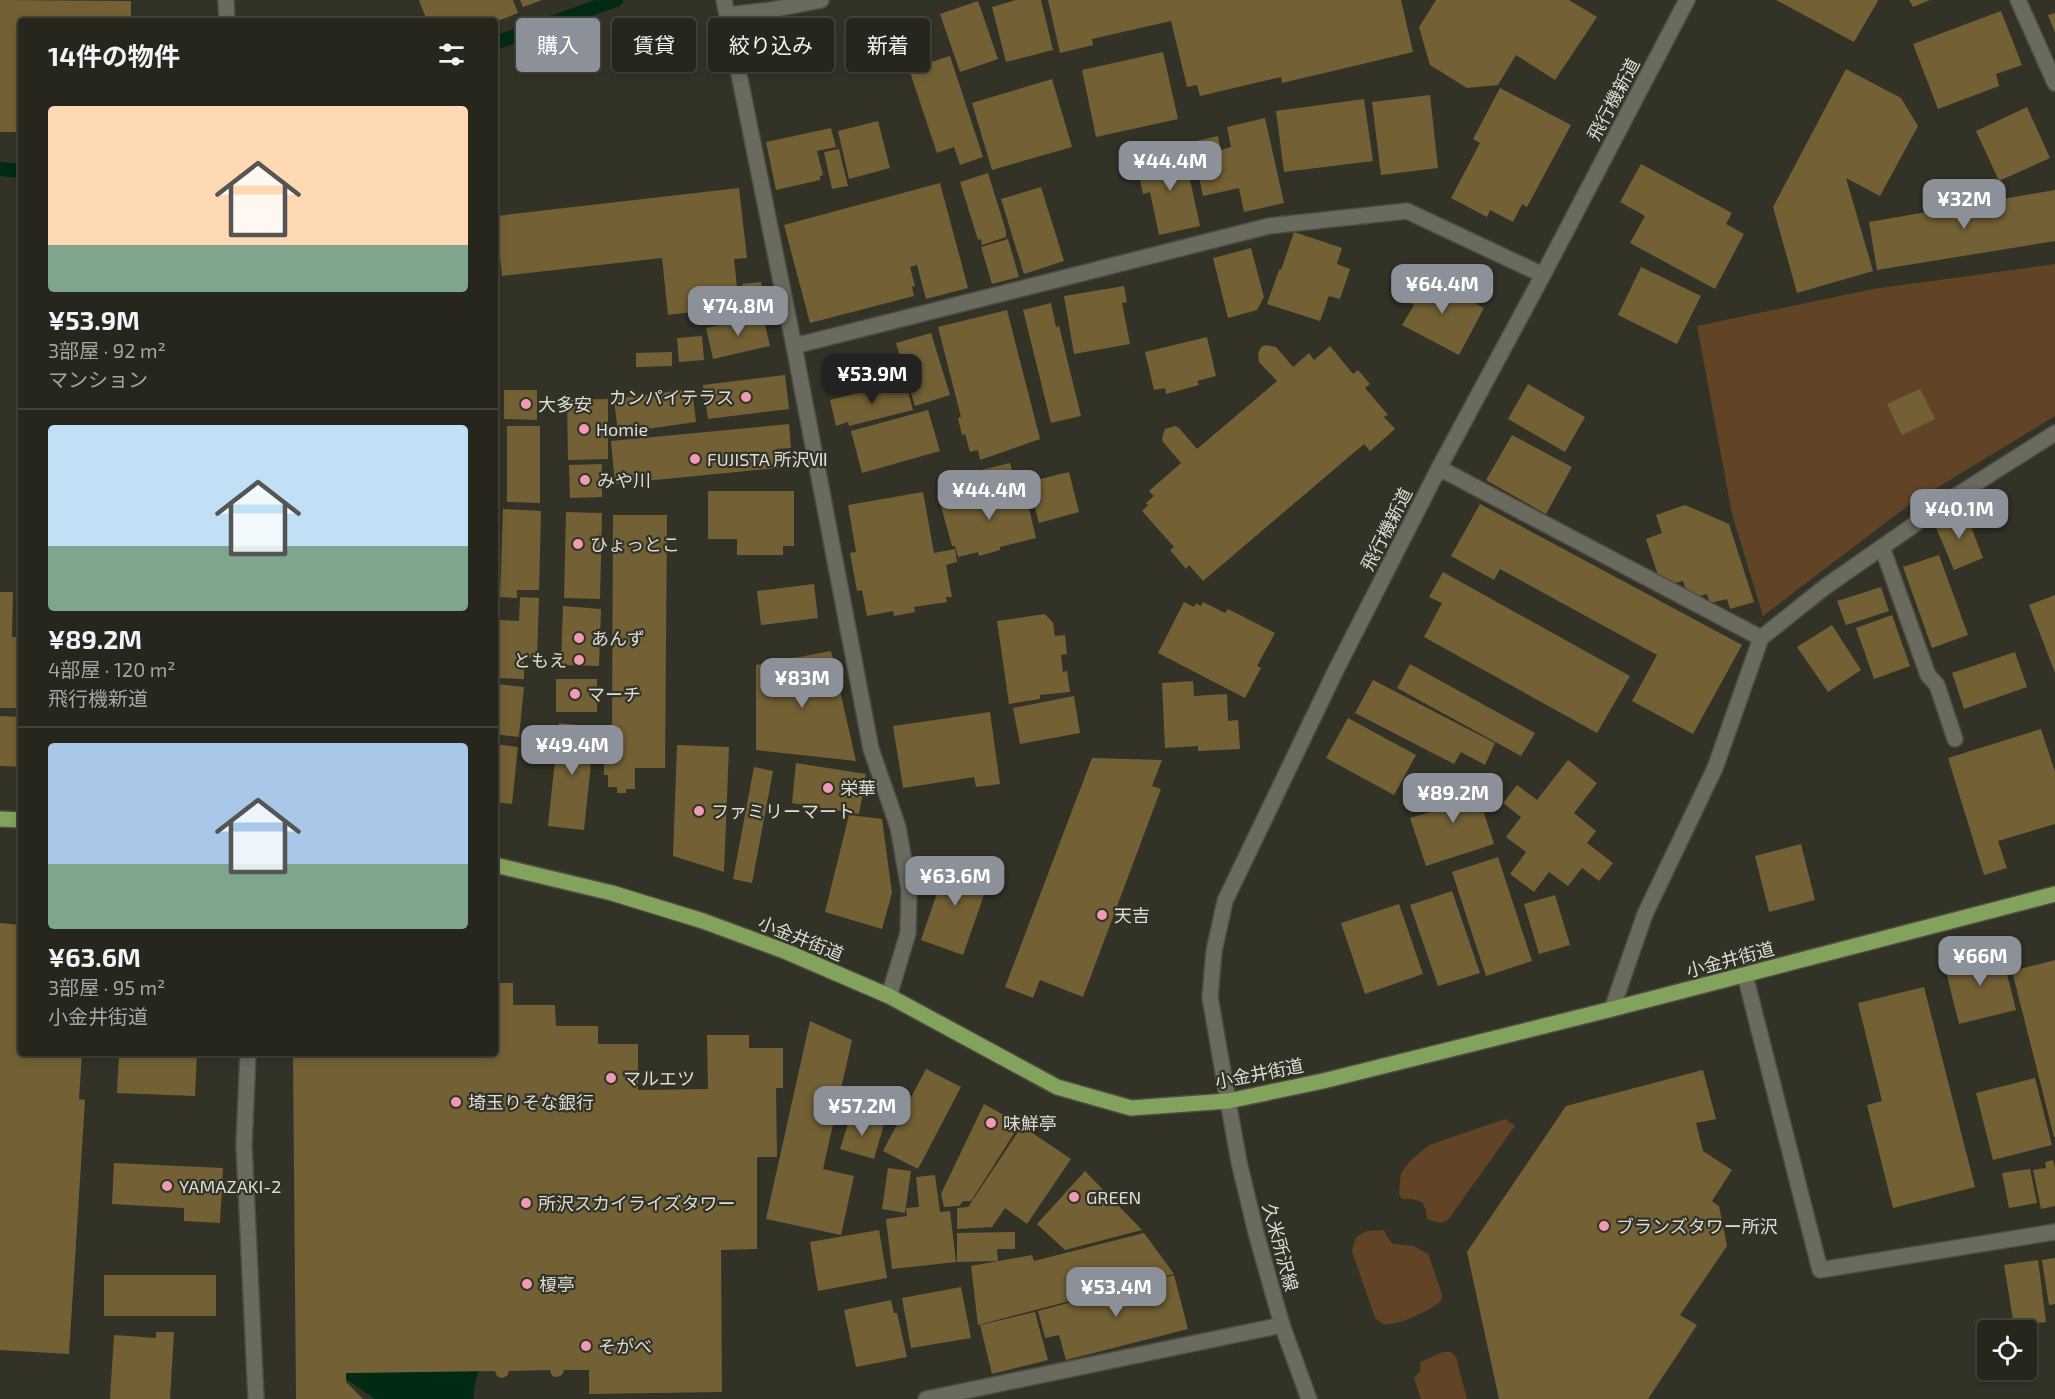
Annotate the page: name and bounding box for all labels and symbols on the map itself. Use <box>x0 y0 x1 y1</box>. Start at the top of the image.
street label: 飛行機新道 <box>1582 54 1644 144</box>
pin: ¥44.4M <box>1121 141 1219 192</box>
pin: ¥32M <box>1928 179 2000 230</box>
pin: ¥64.4M <box>1393 264 1491 315</box>
pin: ¥74.8M <box>689 286 787 337</box>
pin: ¥53.9M <box>823 354 921 405</box>
place label: カンパイテラス <box>609 386 734 408</box>
marker: カンパイテラス <box>739 390 753 404</box>
place label: 大多安 <box>538 393 592 415</box>
marker: 大多安 <box>519 397 533 411</box>
place label: Homie <box>596 418 648 440</box>
marker: Homie <box>577 422 591 436</box>
place label: FUJISTA 所沢Ⅶ <box>707 448 827 470</box>
marker: FUJISTA 所沢Ⅶ <box>688 452 702 466</box>
place label: みや川 <box>597 469 651 491</box>
pin: ¥44.4M <box>940 470 1038 521</box>
marker: みや川 <box>578 473 592 487</box>
street label: 飛行機新道 <box>1356 484 1416 574</box>
pin: ¥40.1M <box>1910 489 2008 540</box>
place label: ひょっとこ <box>590 533 680 555</box>
marker: ひょっとこ <box>571 537 585 551</box>
place label: あんず <box>591 627 645 649</box>
marker: あんず <box>572 631 586 645</box>
place label: ともえ <box>513 649 567 671</box>
marker: ともえ <box>572 653 586 667</box>
pin: ¥83M <box>766 658 838 709</box>
place label: マーチ <box>587 683 641 705</box>
marker: マーチ <box>568 687 582 701</box>
pin: ¥49.4M <box>523 725 621 776</box>
pin: ¥89.2M <box>1404 773 1502 824</box>
place label: 栄華 <box>840 777 876 799</box>
marker: 栄華 <box>821 781 835 795</box>
place label: ファミリーマート <box>711 800 855 822</box>
marker: ファミリーマート <box>692 804 706 818</box>
pin: ¥63.6M <box>906 856 1004 907</box>
place label: 天吉 <box>1114 904 1150 926</box>
marker: 天吉 <box>1095 908 1109 922</box>
street label: 小金井街道 <box>755 911 847 965</box>
pin: ¥66M <box>1944 936 2016 987</box>
street label: 小金井街道 <box>1684 937 1776 981</box>
street label: 小金井街道 <box>1213 1054 1305 1092</box>
place label: マルエツ <box>623 1067 695 1089</box>
marker: マルエツ <box>604 1071 618 1085</box>
pin: ¥57.2M <box>813 1086 911 1137</box>
place label: 埼玉りそな銀行 <box>468 1091 594 1113</box>
marker: 埼玉りそな銀行 <box>449 1095 463 1109</box>
place label: 味鮮亭 <box>1003 1112 1057 1134</box>
marker: 味鮮亭 <box>984 1116 998 1130</box>
place label: YAMAZAKI-2 <box>179 1175 281 1197</box>
marker: YAMAZAKI-2 <box>160 1179 174 1193</box>
place label: GREEN <box>1086 1186 1141 1208</box>
marker: GREEN <box>1067 1190 1081 1204</box>
place label: 所沢スカイライズタワー <box>538 1192 735 1214</box>
marker: 所沢スカイライズタワー <box>519 1196 533 1210</box>
street label: 久米所沢線 <box>1259 1201 1303 1293</box>
place label: ブランズタワー所沢 <box>1616 1215 1778 1237</box>
marker: ブランズタワー所沢 <box>1597 1219 1611 1233</box>
pin: ¥53.4M <box>1067 1267 1165 1318</box>
place label: 榎亭 <box>539 1273 575 1295</box>
marker: 榎亭 <box>520 1277 534 1291</box>
place label: そがべ <box>598 1335 652 1357</box>
marker: そがべ <box>579 1339 593 1353</box>

